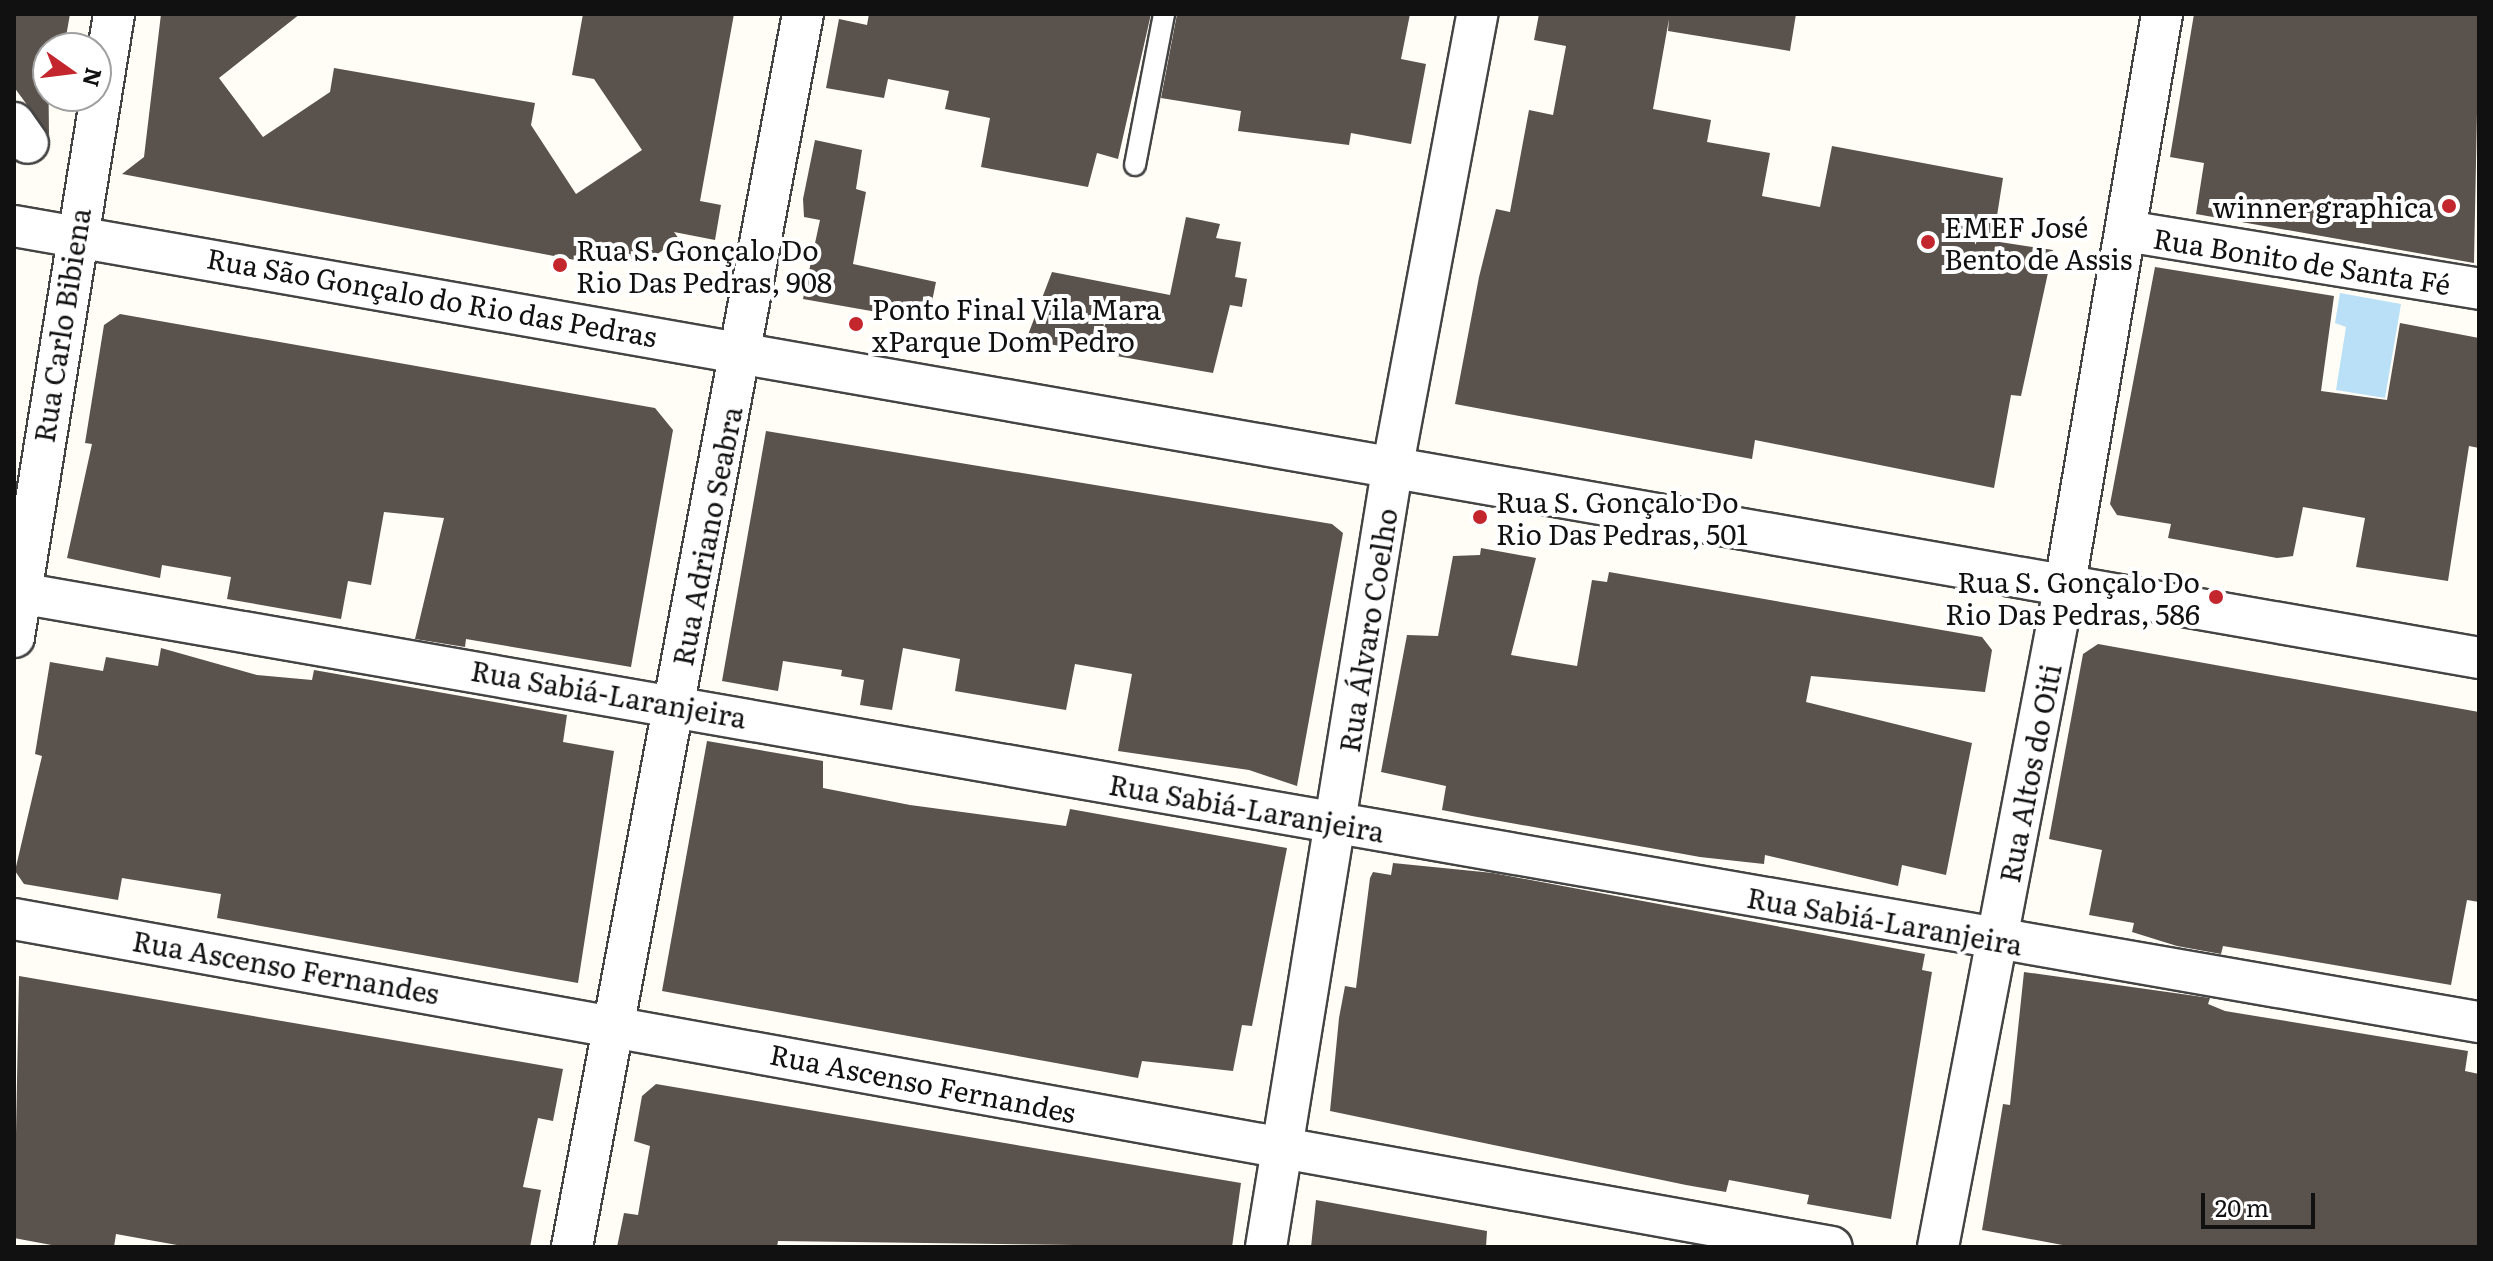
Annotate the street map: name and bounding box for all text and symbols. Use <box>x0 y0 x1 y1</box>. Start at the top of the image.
north arrow <box>32 32 112 112</box>
text: N <box>76 64 112 90</box>
place label: winner graphica <box>2212 189 2433 223</box>
marker: winner graphica <box>2440 197 2458 215</box>
street label: Rua Carlo Bibiena <box>26 205 96 445</box>
place label: EMEF José Bento de Assis <box>1944 209 2132 275</box>
street label: Rua Bonito de Santa Fé <box>2151 220 2453 300</box>
place label: Rua S. Gonçalo Do Rio Das Pedras, 908 <box>576 232 832 298</box>
marker: EMEF José Bento de Assis <box>1919 233 1937 251</box>
street label: Rua São Gonçalo do Rio das Pedras <box>204 240 660 352</box>
marker: Rua S. Gonçalo Do Rio Das Pedras, 908 <box>551 256 569 274</box>
place label: Ponto Final Vila Mara xParque Dom Pedro <box>872 291 1161 357</box>
marker: Ponto Final Vila Mara xParque Dom Pedro <box>847 315 865 333</box>
street label: Rua Adriano Seabra <box>664 404 748 668</box>
place label: Rua S. Gonçalo Do Rio Das Pedras, 501 <box>1496 484 1748 550</box>
street label: Rua Álvaro Coelho <box>1331 506 1403 754</box>
marker: Rua S. Gonçalo Do Rio Das Pedras, 501 <box>1471 508 1489 526</box>
place label: Rua S. Gonçalo Do Rio Das Pedras, 586 <box>1945 564 2200 630</box>
marker: Rua S. Gonçalo Do Rio Das Pedras, 586 <box>2207 588 2225 606</box>
street label: Rua Sabiá-Laranjeira <box>469 652 749 734</box>
street label: Rua Altos do Oiti <box>1991 661 2067 885</box>
street label: Rua Sabiá-Laranjeira <box>1107 766 1387 848</box>
street label: Rua Sabiá-Laranjeira <box>1745 879 2025 961</box>
street label: Rua Ascenso Fernandes <box>130 922 442 1010</box>
street label: Rua Ascenso Fernandes <box>767 1036 1079 1128</box>
scale bar <box>2205 1177 2319 1227</box>
text: 20 m <box>2215 1189 2269 1224</box>

